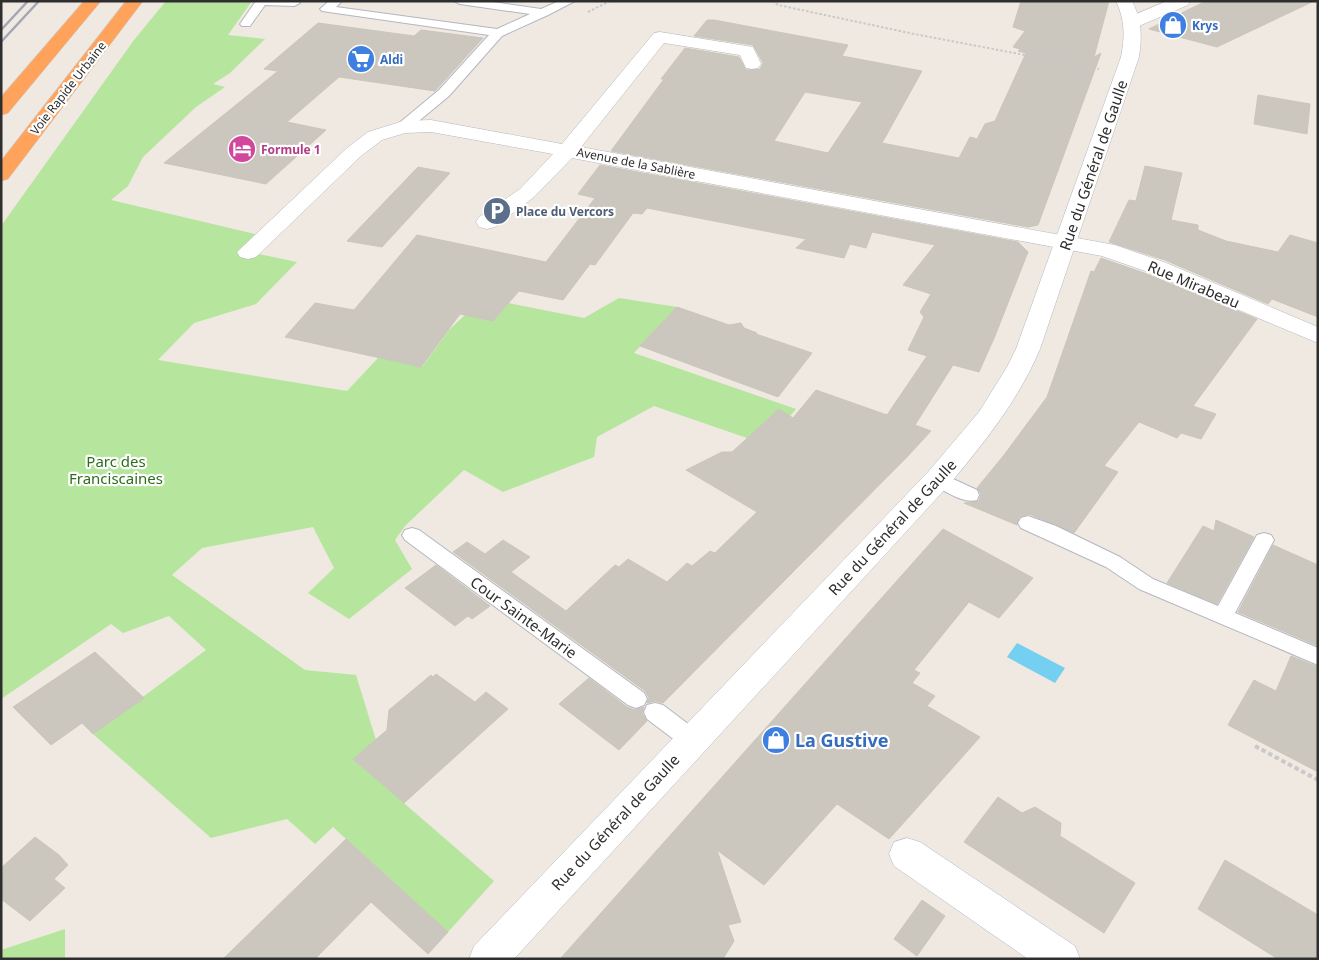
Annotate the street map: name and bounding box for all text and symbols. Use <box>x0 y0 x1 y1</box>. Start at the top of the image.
shop icon: Krys <box>1158 10 1188 40</box>
place label: Krys <box>1192 17 1218 34</box>
street label: Voie Rapide Urbaine <box>26 38 110 138</box>
supermarket icon: Aldi <box>346 44 376 74</box>
place label: Aldi <box>380 51 403 68</box>
street label: Rue du Général de Gaulle <box>1054 77 1132 253</box>
hotel icon: Formule 1 <box>227 134 257 164</box>
place label: Formule 1 <box>261 141 321 158</box>
street label: Avenue de la Sablière <box>575 143 697 183</box>
parking icon: Place du Vercors <box>482 196 512 226</box>
place label: Place du Vercors <box>516 203 614 220</box>
street label: Rue Mirabeau <box>1145 256 1243 312</box>
park label: Parc des Franciscaines <box>69 451 163 488</box>
street label: Rue du Général de Gaulle <box>824 455 960 599</box>
street label: Cour Sainte-Marie <box>467 572 581 662</box>
shop icon: La Gustive <box>761 725 791 755</box>
place label: La Gustive <box>795 728 889 752</box>
street label: Rue du Général de Gaulle <box>547 750 683 894</box>

